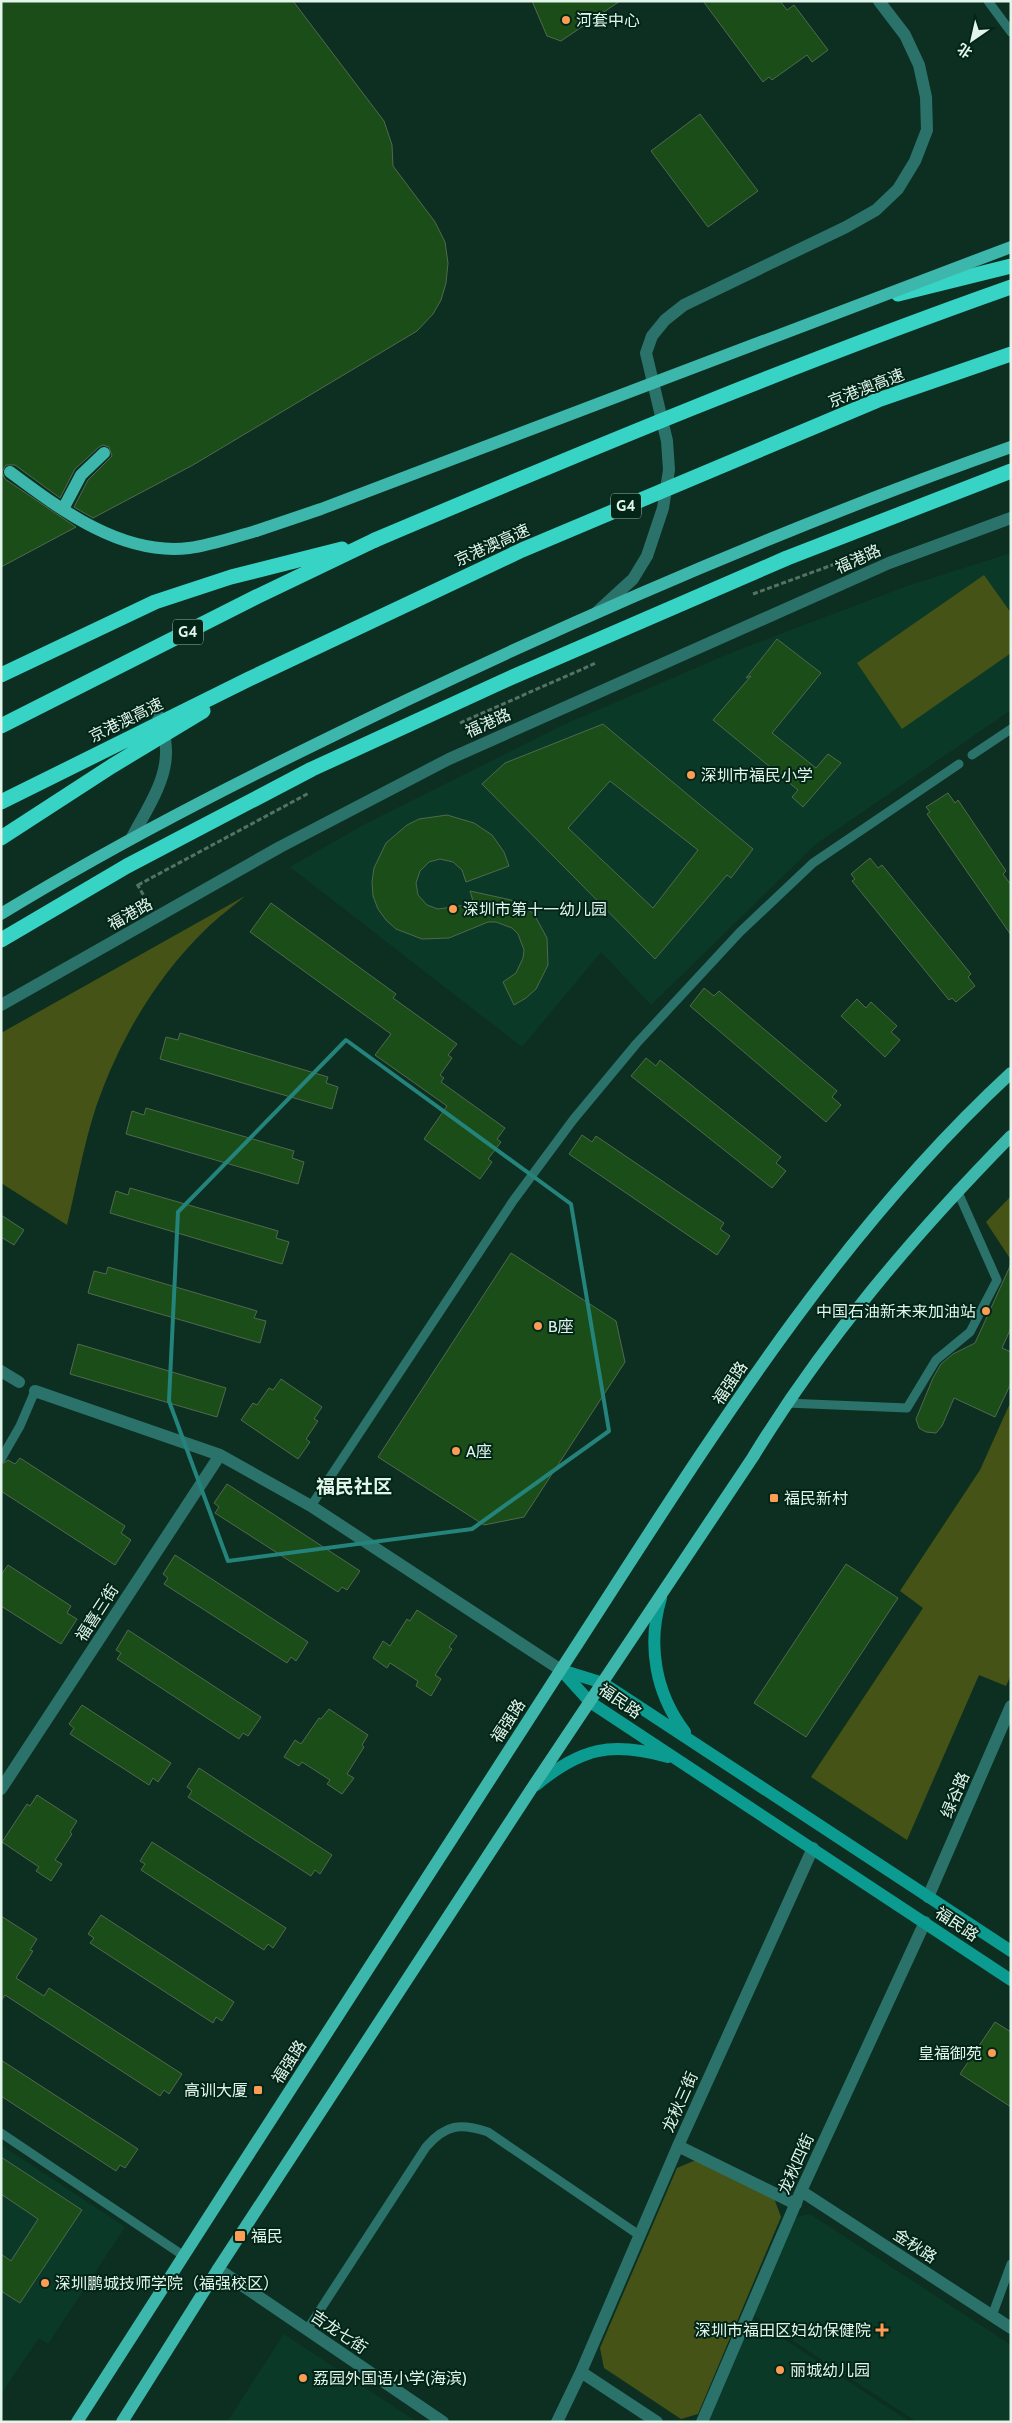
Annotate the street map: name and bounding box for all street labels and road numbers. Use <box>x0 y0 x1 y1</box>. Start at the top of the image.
street label: 京港澳高速 <box>825 365 907 411</box>
road number: G4 <box>611 494 641 518</box>
street label: 京港澳高速 <box>452 520 532 570</box>
street label: 福港路 <box>832 541 884 577</box>
road number: G4 <box>173 620 203 644</box>
street label: 京港澳高速 <box>86 694 166 746</box>
street label: 福港路 <box>462 705 514 741</box>
street label: 福港路 <box>104 894 156 934</box>
street label: 福强路 <box>709 1358 751 1408</box>
street label: 福喜三街 <box>72 1581 122 1645</box>
street label: 福民路 <box>595 1679 645 1723</box>
street label: 福强路 <box>487 1696 529 1746</box>
street label: 绿谷路 <box>937 1769 973 1821</box>
street label: 福民路 <box>932 1903 982 1945</box>
street label: 福强路 <box>268 2037 310 2087</box>
street label: 龙秋三街 <box>658 2069 702 2135</box>
street label: 龙秋四街 <box>774 2131 818 2197</box>
street label: 金秋路 <box>890 2225 940 2267</box>
street label: 吉龙七街 <box>307 2306 371 2358</box>

